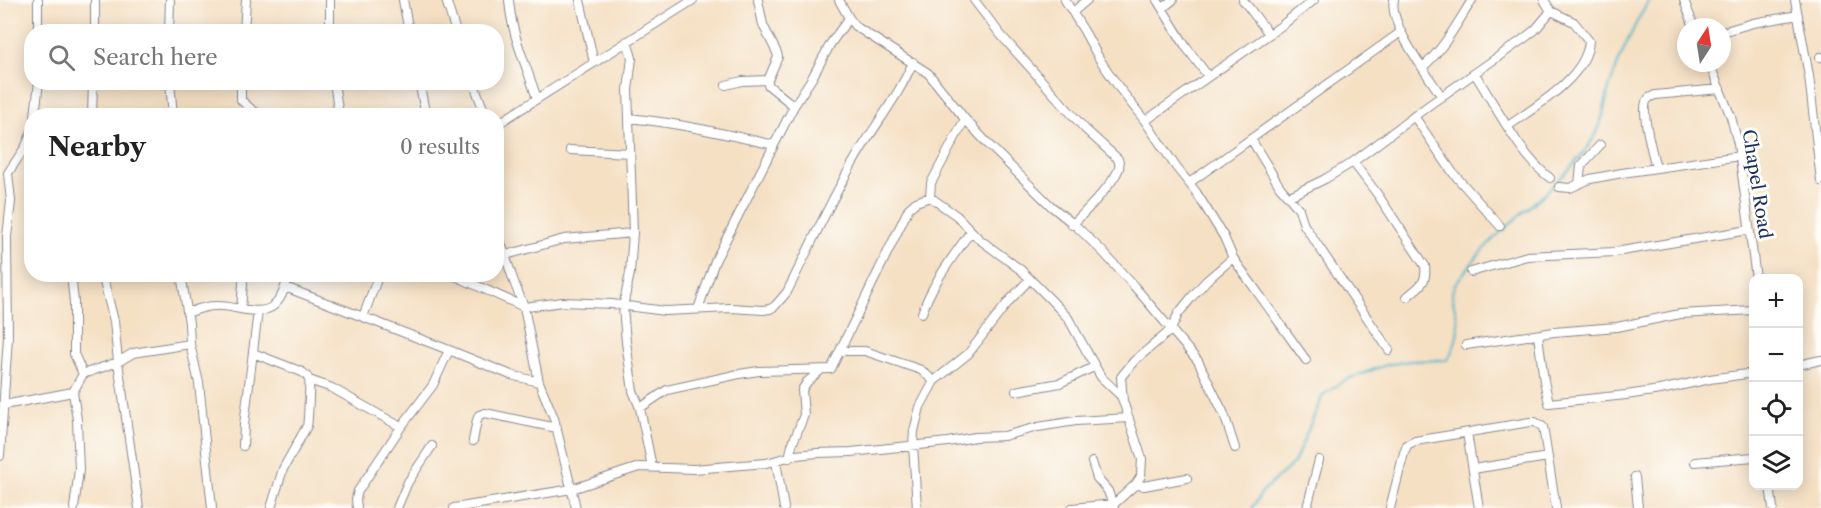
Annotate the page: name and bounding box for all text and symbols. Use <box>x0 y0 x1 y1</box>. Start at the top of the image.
north arrow <box>1677 18 1731 72</box>
search box <box>24 24 504 90</box>
icon: search <box>45 41 78 74</box>
text: Search here <box>93 44 218 71</box>
street label: Chapel Road <box>1737 128 1777 240</box>
text: Nearby <box>48 131 146 163</box>
text: 0 results <box>400 135 480 159</box>
map controls <box>1749 274 1803 490</box>
button: + <box>1749 274 1803 328</box>
button: − <box>1749 328 1803 382</box>
button: locate <box>1749 382 1803 436</box>
button: layers <box>1749 436 1803 490</box>

